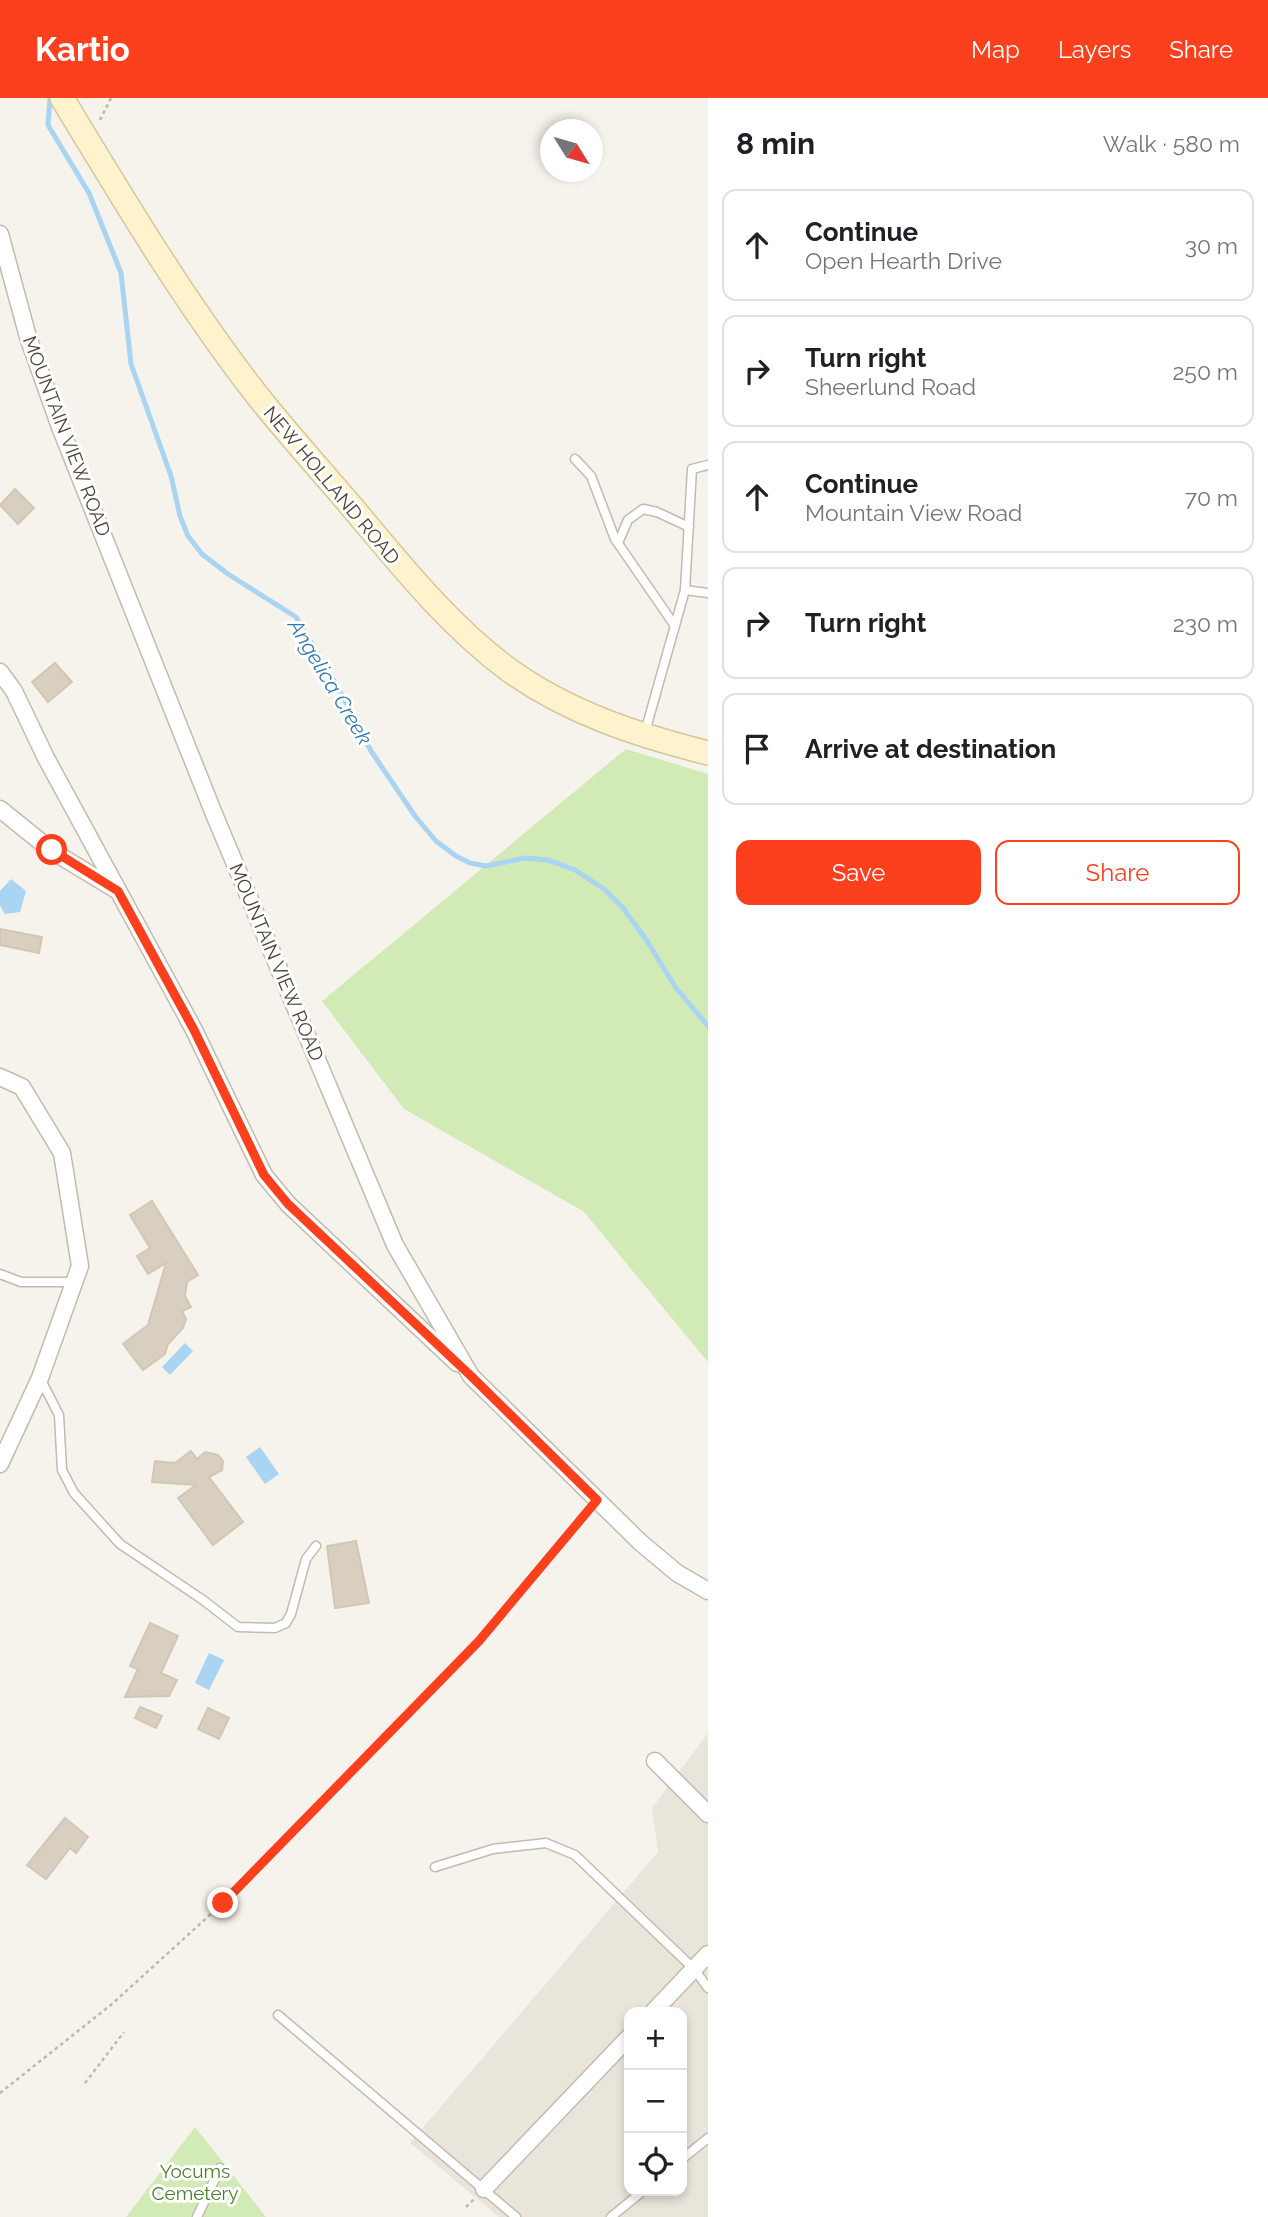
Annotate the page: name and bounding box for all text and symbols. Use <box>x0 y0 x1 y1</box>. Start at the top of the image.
text: Kartio <box>35 30 130 69</box>
text: Map <box>971 35 1020 64</box>
text: Layers <box>1058 35 1131 64</box>
text: Share <box>1169 35 1233 64</box>
north arrow <box>540 119 603 182</box>
text: 8 min <box>736 126 815 161</box>
text: Walk · 580 m <box>1103 130 1240 157</box>
text: Continue <box>805 217 918 247</box>
icon: ahead <box>738 226 776 264</box>
text: 30 m <box>1185 232 1238 259</box>
text: Open Hearth Drive <box>805 247 1002 274</box>
street label: MOUNTAIN VIEW ROAD <box>19 333 115 539</box>
text: Turn right <box>805 343 926 373</box>
icon: right <box>738 352 776 390</box>
text: 250 m <box>1172 358 1238 385</box>
text: Sheerlund Road <box>805 373 976 400</box>
street label: NEW HOLLAND ROAD <box>260 402 404 568</box>
text: Continue <box>805 469 918 499</box>
icon: ahead <box>738 478 776 516</box>
text: 70 m <box>1185 484 1238 511</box>
text: Mountain View Road <box>805 499 1022 526</box>
icon: right <box>738 604 776 642</box>
text: Turn right <box>805 608 926 638</box>
text: 230 m <box>1173 610 1238 637</box>
water label: Angelica Creek <box>283 613 378 749</box>
icon: arrive <box>738 730 776 768</box>
text: Arrive at destination <box>805 734 1056 764</box>
route start <box>36 834 67 865</box>
button: Save <box>736 840 981 905</box>
button: Share <box>995 840 1240 905</box>
street label: MOUNTAIN VIEW ROAD <box>225 860 329 1064</box>
route end <box>207 1887 238 1918</box>
map controls <box>624 2007 687 2196</box>
button: + <box>624 2007 687 2070</box>
button: − <box>624 2070 687 2133</box>
button: locate <box>624 2133 687 2196</box>
park label: Yocums Cemetery <box>151 2160 239 2204</box>

